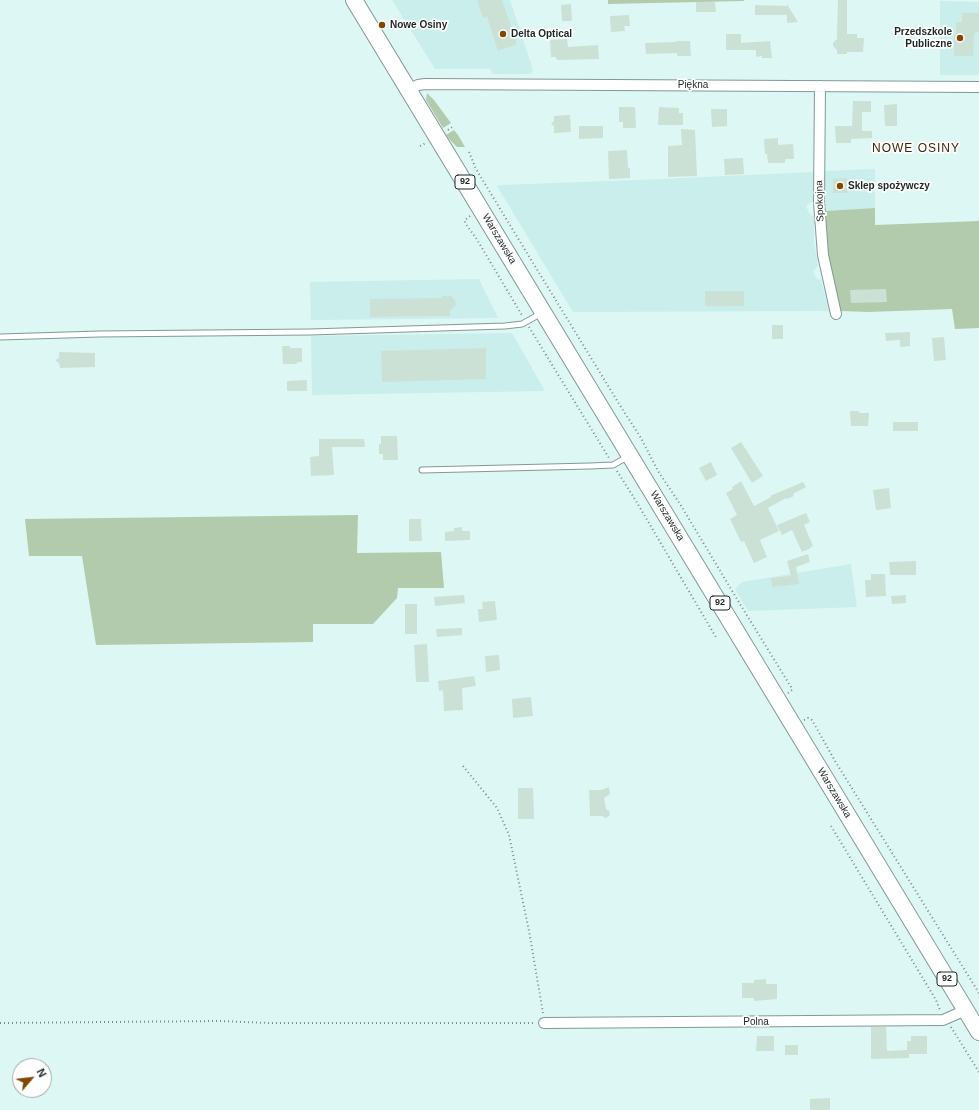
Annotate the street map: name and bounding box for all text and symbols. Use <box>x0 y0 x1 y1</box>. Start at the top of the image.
place label: Nowe Osiny <box>390 19 447 31</box>
marker: Nowe Osiny <box>377 20 387 30</box>
place label: Przedszkole Publiczne <box>894 26 952 50</box>
place label: Delta Optical <box>511 28 572 40</box>
marker: Delta Optical <box>498 29 508 39</box>
marker: Przedszkole Publiczne <box>955 33 965 43</box>
street label: Piękna <box>678 79 708 91</box>
district label: NOWE OSINY <box>872 142 960 156</box>
road number: 92 <box>455 175 475 189</box>
street label: Spokojna <box>813 180 827 222</box>
place label: Sklep spożywczy <box>848 180 930 192</box>
marker: Sklep spożywczy <box>835 181 845 191</box>
street label: Warszawska <box>479 212 519 266</box>
street label: Warszawska <box>647 489 687 543</box>
road number: 92 <box>710 596 730 610</box>
street label: Warszawska <box>814 766 854 820</box>
road number: 92 <box>937 972 957 986</box>
street label: Polna <box>743 1016 769 1028</box>
north arrow <box>12 1058 52 1098</box>
text: N <box>35 1067 49 1079</box>

